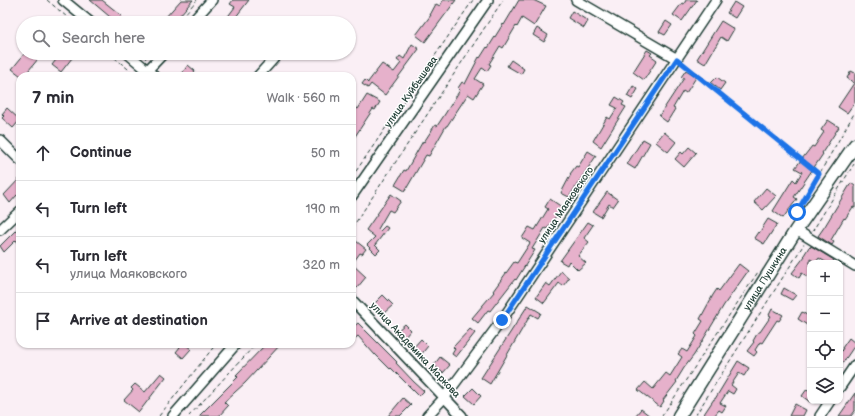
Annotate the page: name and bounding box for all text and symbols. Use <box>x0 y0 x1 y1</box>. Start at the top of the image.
search box <box>16 16 356 60</box>
icon: search <box>30 27 52 49</box>
text: Search here <box>62 29 145 48</box>
street label: улица Куйбышева <box>382 54 440 130</box>
text: 7 min <box>32 88 74 108</box>
text: Walk · 560 m <box>266 90 340 106</box>
icon: ahead <box>32 142 54 164</box>
text: Continue <box>70 143 132 162</box>
text: 50 m <box>311 145 340 161</box>
street label: улица Маяковского <box>536 164 596 246</box>
icon: left <box>32 198 54 220</box>
text: Turn left <box>70 199 127 218</box>
text: 190 m <box>306 201 340 217</box>
route start <box>788 203 806 221</box>
street label: улица Пушкина <box>741 245 790 313</box>
text: Turn left <box>70 247 127 266</box>
icon: left <box>32 254 54 276</box>
text: 320 m <box>302 257 340 273</box>
map controls <box>807 260 843 404</box>
button: + <box>807 260 843 296</box>
text: улица Маяковского <box>70 266 187 282</box>
button: − <box>807 296 843 332</box>
street label: улица Академика Маркова <box>367 300 463 400</box>
icon: arrive <box>32 310 54 332</box>
text: Arrive at destination <box>70 311 208 330</box>
route end <box>493 311 511 329</box>
button: locate <box>807 332 843 368</box>
button: layers <box>807 368 843 404</box>

